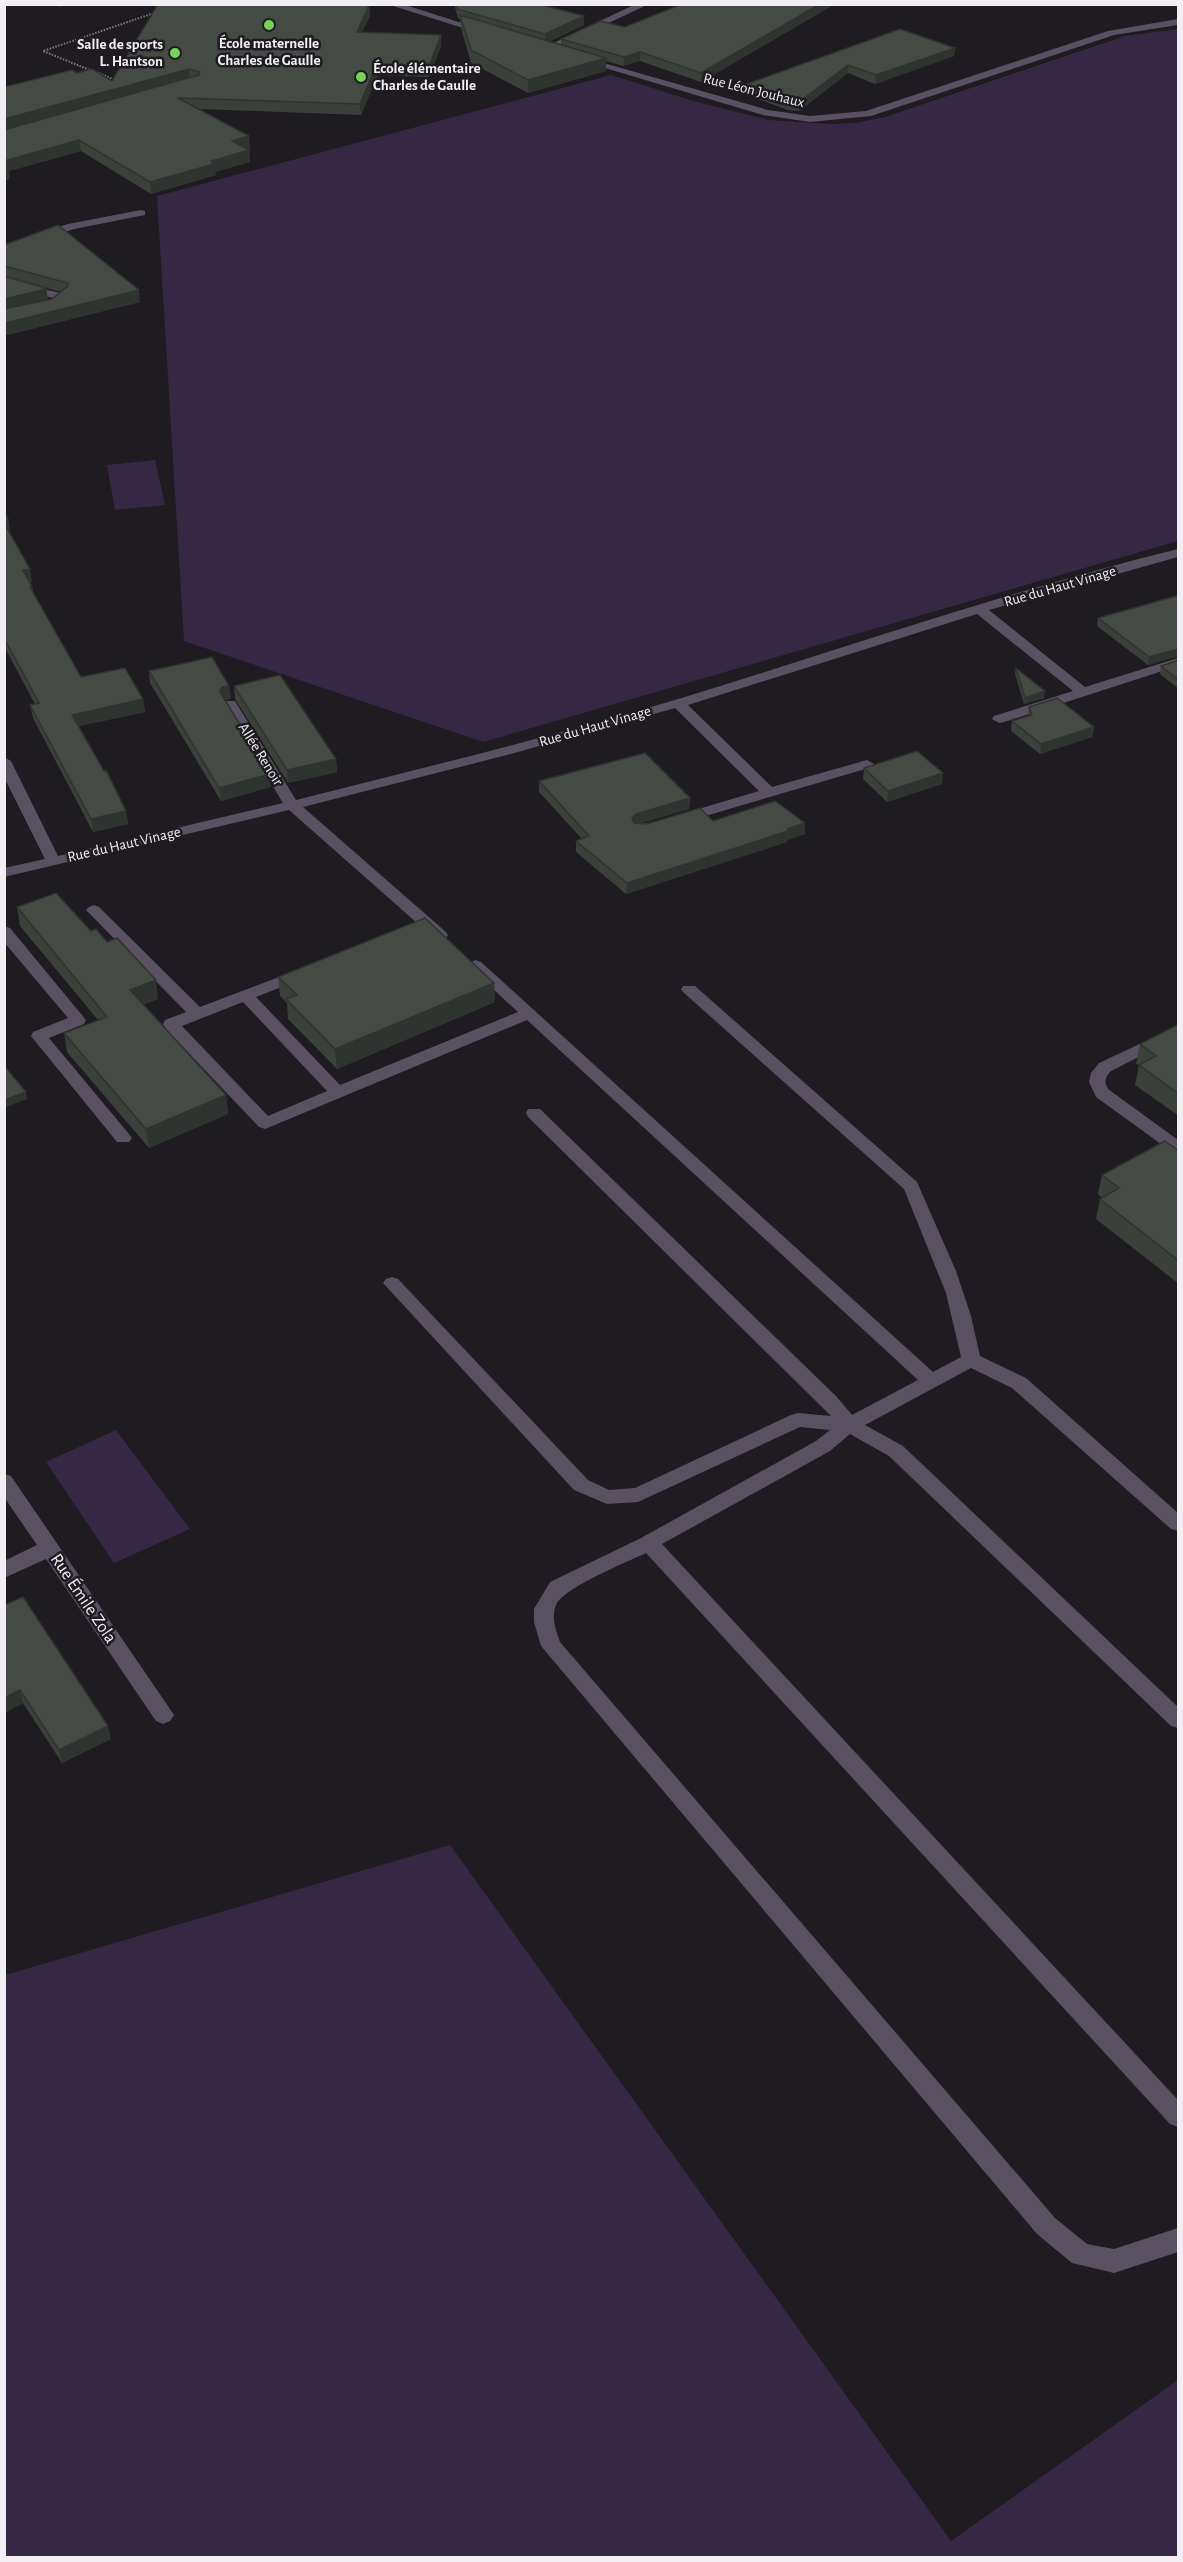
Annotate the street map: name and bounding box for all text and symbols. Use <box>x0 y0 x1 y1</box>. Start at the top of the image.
marker: École maternelle Charles de Gaulle <box>262 18 276 32</box>
place label: École maternelle Charles de Gaulle <box>217 34 321 68</box>
place label: Salle de sports L. Hantson <box>77 37 163 69</box>
marker: Salle de sports L. Hantson <box>168 46 182 60</box>
place label: École élémentaire Charles de Gaulle <box>373 59 481 93</box>
marker: École élémentaire Charles de Gaulle <box>354 70 368 84</box>
street label: Rue Léon Jouhaux <box>702 71 806 110</box>
street label: Rue du Haut Vinage <box>1002 563 1118 610</box>
street label: Rue du Haut Vinage <box>537 703 653 750</box>
street label: Allée Renoir <box>235 720 286 788</box>
street label: Rue du Haut Vinage <box>66 824 182 865</box>
street label: Rue Émile Zola <box>47 1549 122 1647</box>

